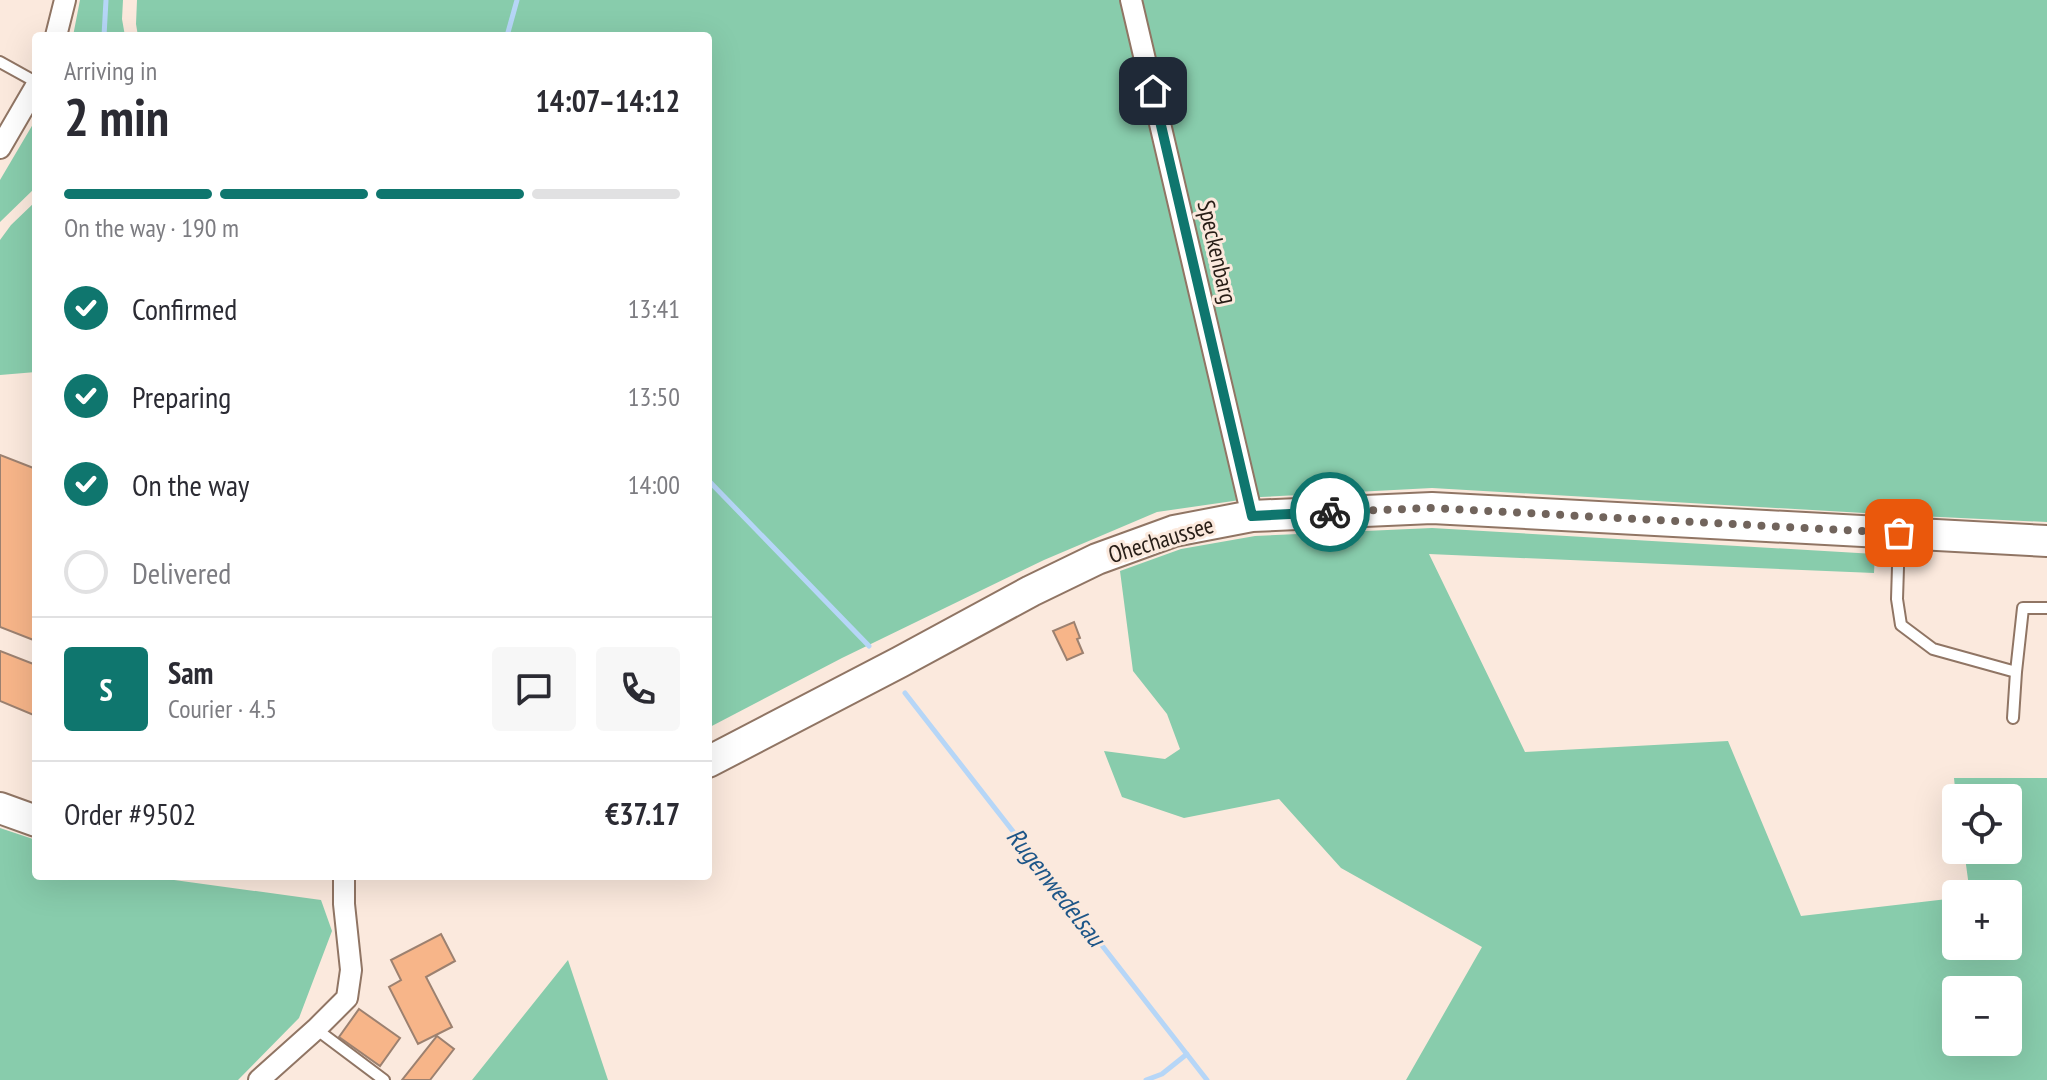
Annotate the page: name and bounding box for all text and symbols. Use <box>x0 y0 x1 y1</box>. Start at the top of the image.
text: Arriving in <box>64 54 157 87</box>
pin <box>1119 57 1187 125</box>
icon: home <box>1131 69 1175 113</box>
text: 14:07–14:12 <box>536 81 680 120</box>
text: 2 min <box>64 83 169 150</box>
street label: Speckenbarg <box>1191 197 1244 307</box>
text: On the way · 190 m <box>64 211 239 244</box>
icon: check <box>64 286 108 330</box>
text: Confirmed <box>132 289 237 328</box>
text: 13:41 <box>628 292 680 325</box>
icon: check <box>64 374 108 418</box>
text: Preparing <box>132 377 231 416</box>
text: 13:50 <box>628 380 680 413</box>
icon: check <box>64 462 108 506</box>
text: On the way <box>132 465 249 504</box>
text: 14:00 <box>628 468 680 501</box>
courier <box>1290 472 1370 552</box>
icon: bike <box>1308 490 1352 534</box>
pin <box>1865 499 1933 567</box>
street label: Ohechaussee <box>1104 509 1217 570</box>
icon: bag <box>1877 511 1921 555</box>
text: Delivered <box>132 553 231 592</box>
button: chat <box>492 647 576 731</box>
button: phone <box>596 647 680 731</box>
text: Sam <box>168 653 213 692</box>
text: S <box>99 670 113 709</box>
text: Courier · 4.5 <box>168 692 277 725</box>
map controls <box>1942 784 2022 1056</box>
button: locate <box>1942 784 2022 864</box>
text: Order #9502 <box>64 794 196 833</box>
text: €37.17 <box>605 794 680 833</box>
water label: Rugenwedelsau <box>1000 821 1114 954</box>
button: + <box>1942 880 2022 960</box>
button: − <box>1942 976 2022 1056</box>

